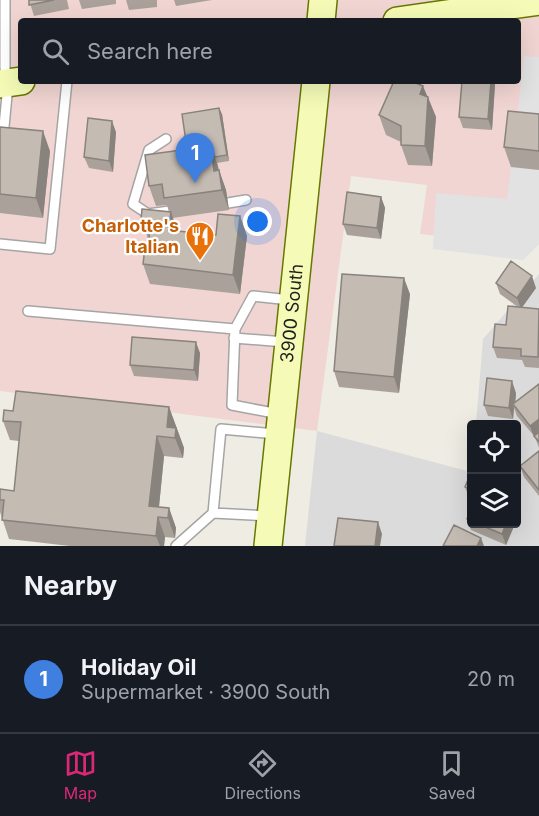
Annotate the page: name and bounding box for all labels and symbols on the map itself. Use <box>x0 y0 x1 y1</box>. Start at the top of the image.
pin: 1 <box>176 134 214 183</box>
your location <box>243 207 272 236</box>
place label: Charlotte's Italian <box>82 215 179 257</box>
restaurant icon: Charlotte's Italian <box>184 220 216 262</box>
street label: 3900 South <box>276 263 307 364</box>

